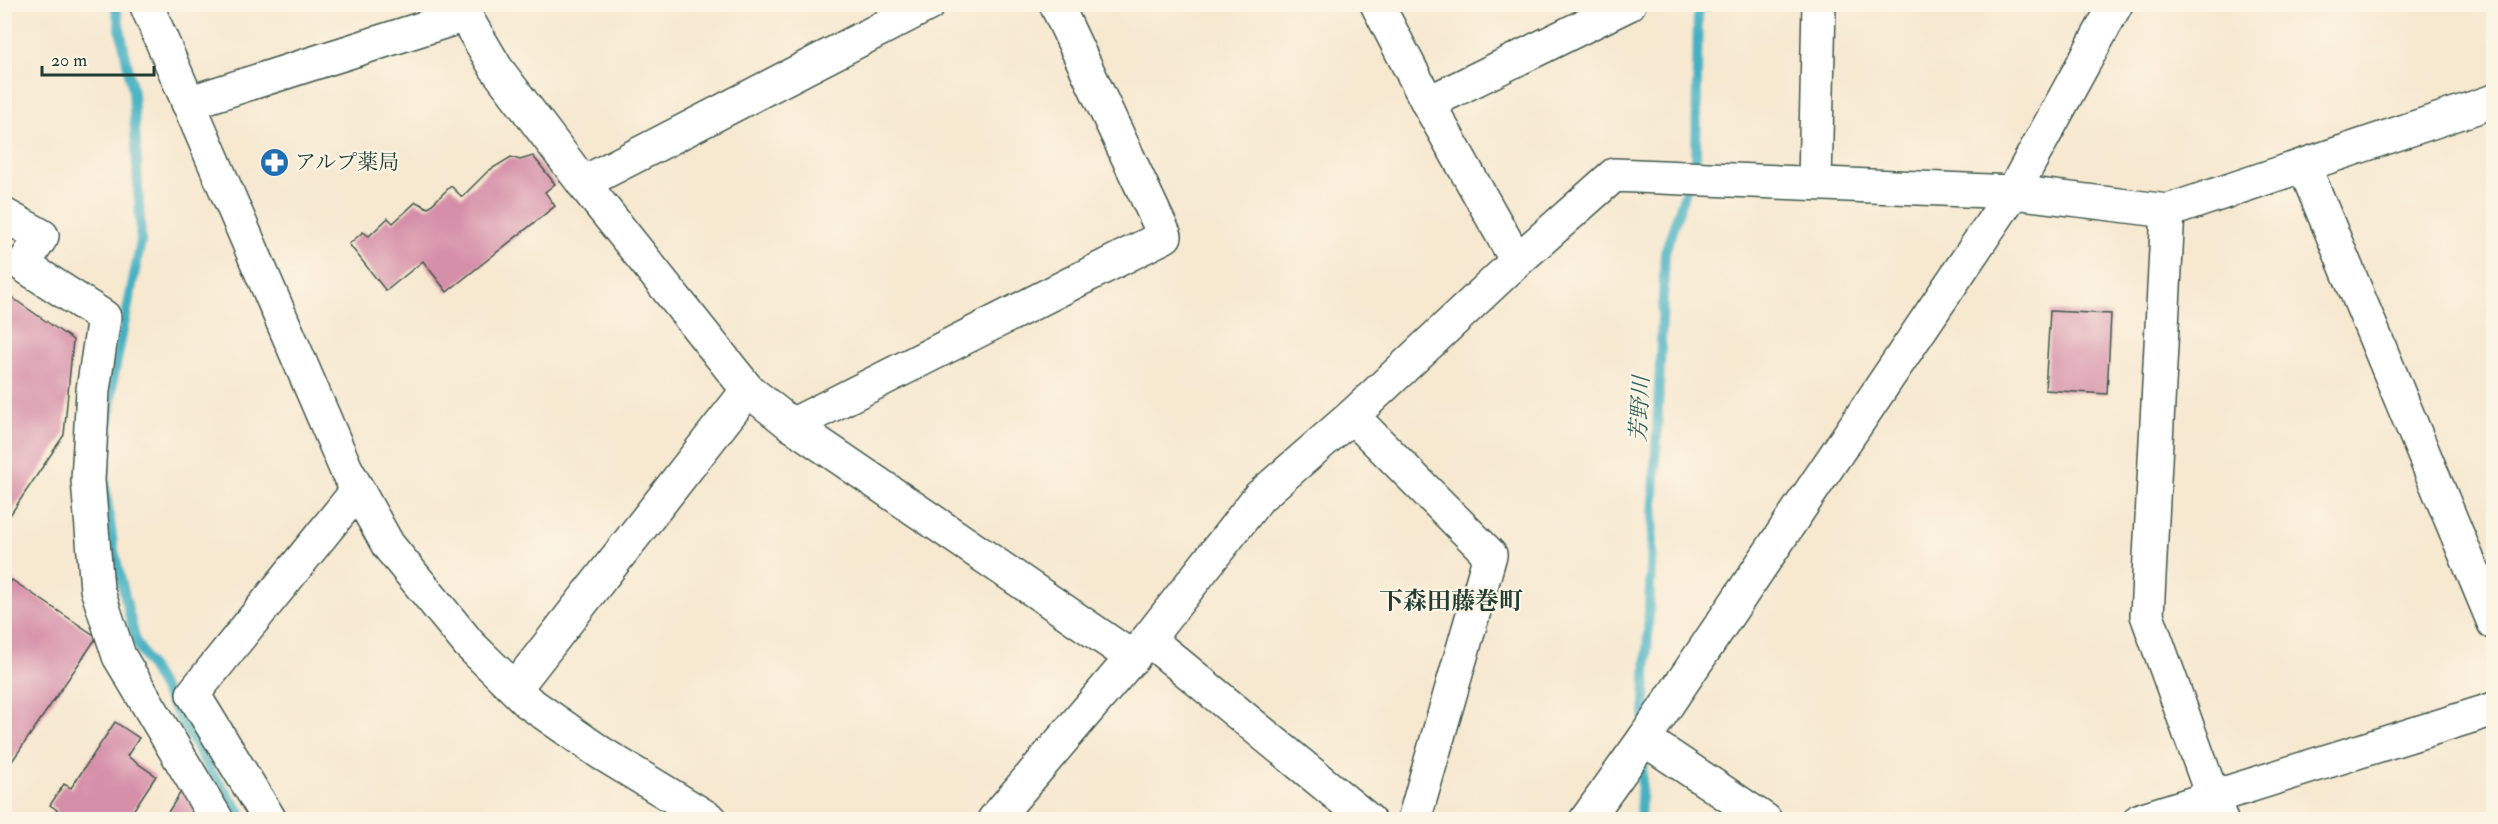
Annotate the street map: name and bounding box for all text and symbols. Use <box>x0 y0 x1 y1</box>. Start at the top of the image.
scale bar <box>42 39 154 77</box>
text: 20 m <box>51 49 87 72</box>
pharmacy icon: アルプ薬局 <box>258 146 290 178</box>
place label: アルプ薬局 <box>295 149 399 176</box>
water label: 芳野川 <box>1624 373 1656 443</box>
district label: 下森田藤巻町 <box>1379 586 1523 617</box>

